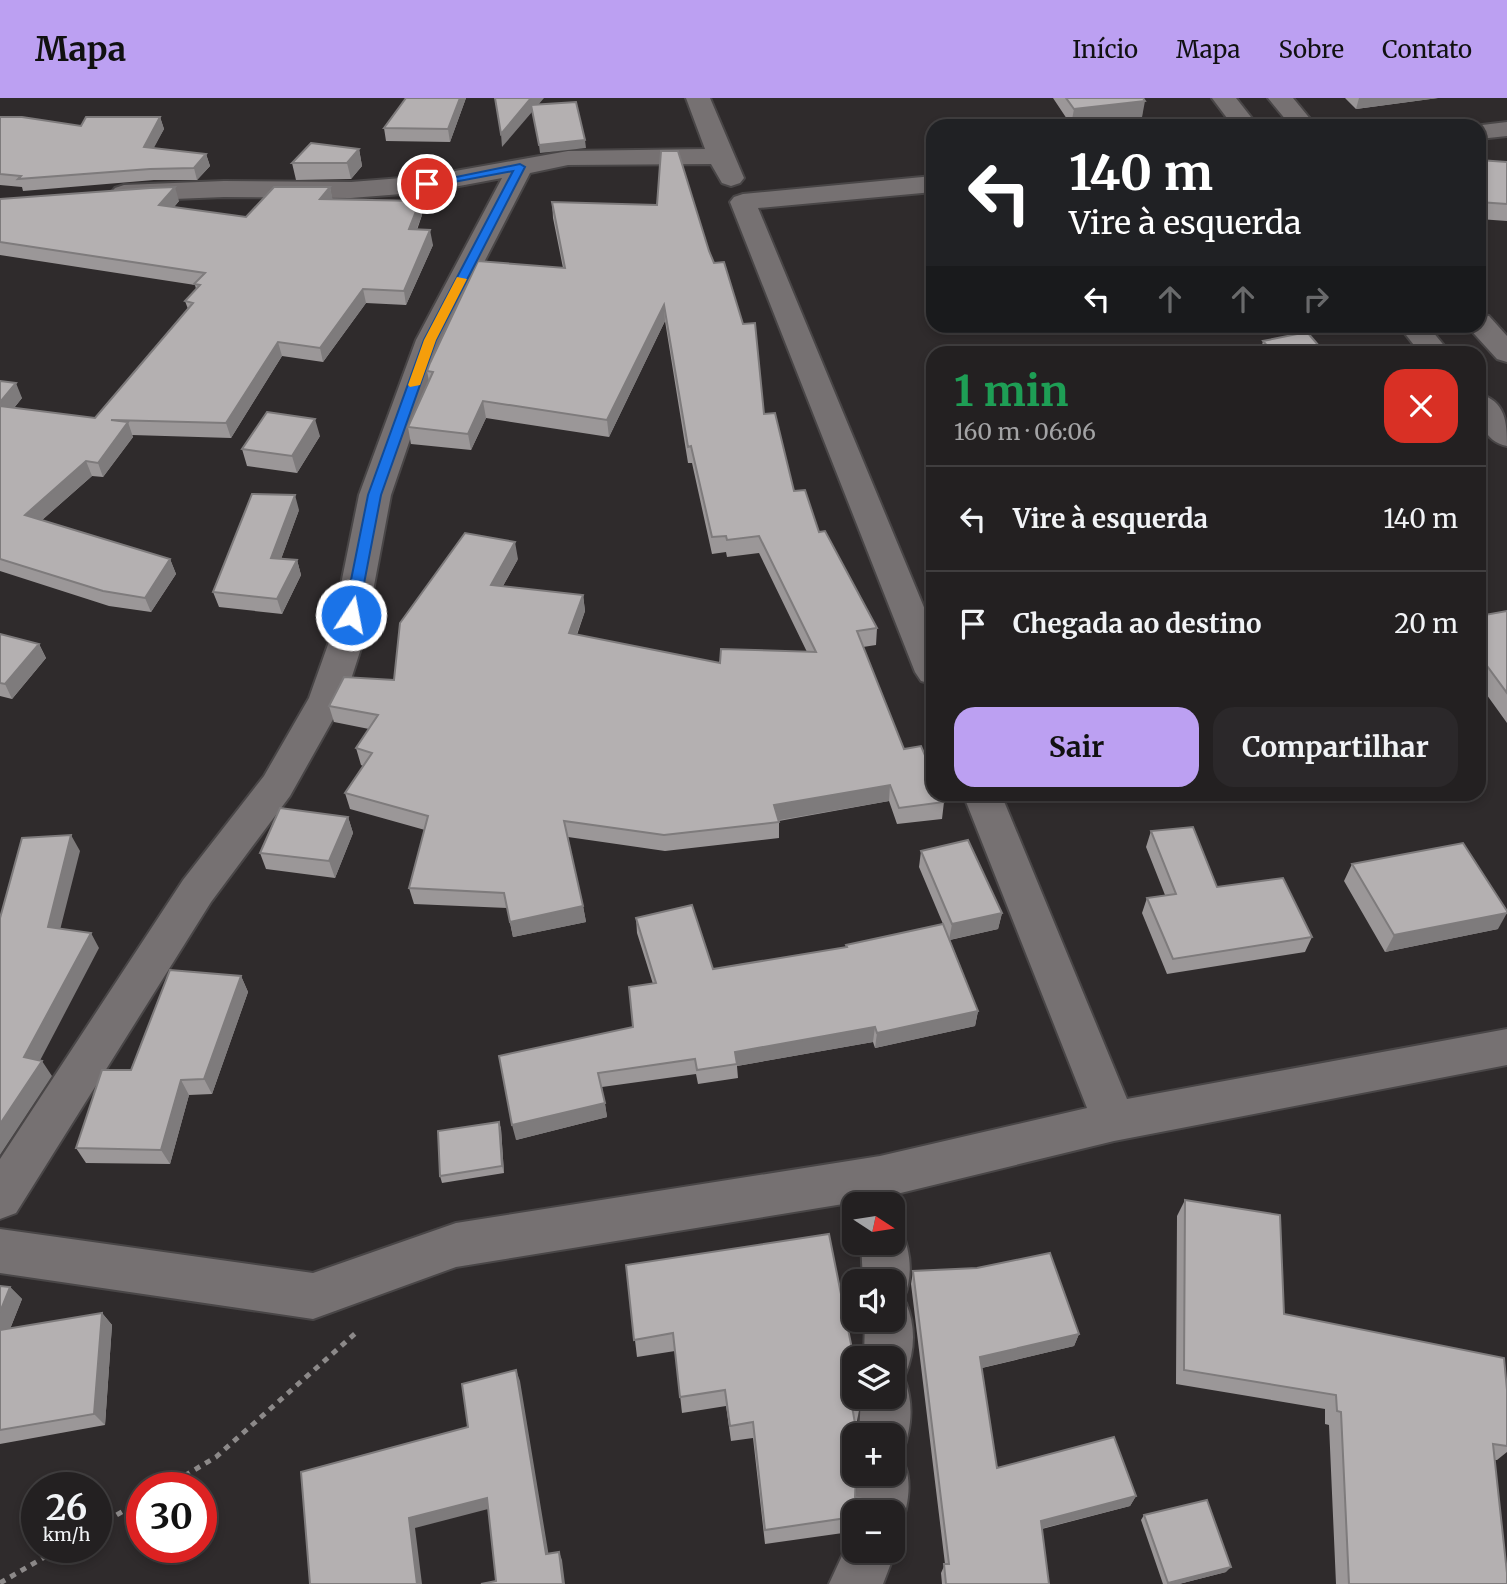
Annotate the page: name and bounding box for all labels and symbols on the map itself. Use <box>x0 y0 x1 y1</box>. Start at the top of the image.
pin <box>397 154 457 214</box>
position arrow <box>314 578 388 652</box>
north arrow <box>842 1192 905 1255</box>
speed limit sign: 30 <box>126 1472 217 1563</box>

